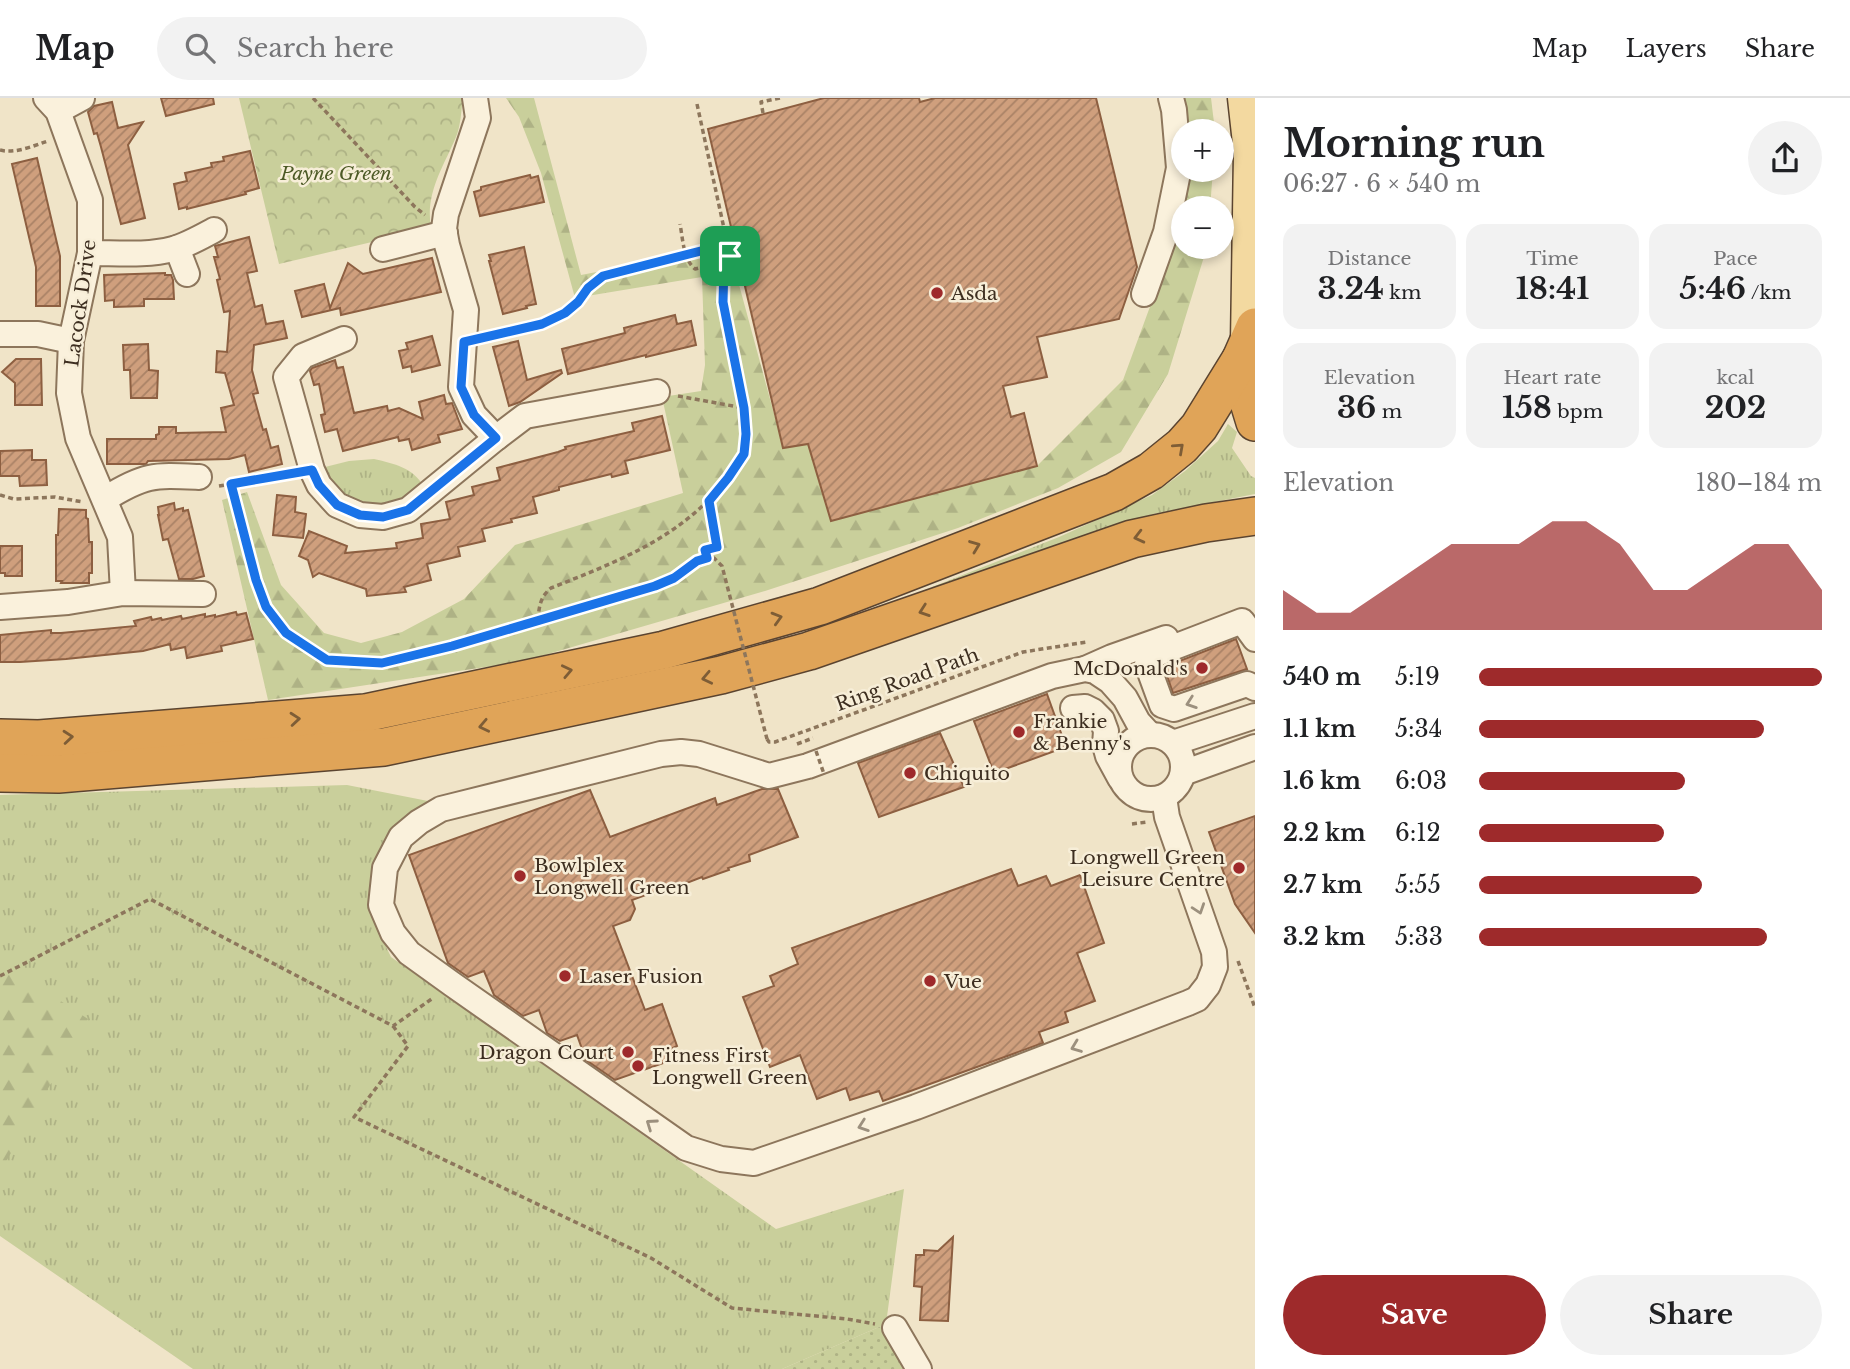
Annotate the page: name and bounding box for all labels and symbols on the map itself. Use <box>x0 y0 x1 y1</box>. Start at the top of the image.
park label: Payne Green <box>279 162 392 185</box>
pin <box>700 226 760 286</box>
street label: Lacock Drive <box>60 238 101 368</box>
place label: Asda <box>950 282 998 305</box>
marker: Asda <box>929 285 945 301</box>
one-way arrow <box>1170 444 1183 456</box>
one-way arrow <box>1133 529 1145 543</box>
one-way arrow <box>969 540 981 554</box>
one-way arrow <box>919 603 931 617</box>
one-way arrow <box>770 612 782 627</box>
street label: Ring Road Path <box>832 643 982 716</box>
place label: McDonald's <box>1073 657 1188 680</box>
marker: McDonald's <box>1194 660 1210 676</box>
one-way arrow <box>561 664 573 679</box>
one-way arrow <box>701 669 713 684</box>
one-way arrow <box>1185 695 1197 709</box>
place label: Frankie & Benny's <box>1033 710 1131 755</box>
one-way arrow <box>290 712 301 727</box>
one-way arrow <box>478 717 490 732</box>
marker: Frankie & Benny's <box>1011 724 1027 740</box>
one-way arrow <box>63 730 74 745</box>
place label: Chiquito <box>924 762 1010 785</box>
marker: Chiquito <box>902 765 918 781</box>
place label: Longwell Green Leisure Centre <box>1069 846 1225 891</box>
place label: Bowlplex Longwell Green <box>534 854 690 899</box>
marker: Longwell Green Leisure Centre <box>1231 860 1247 876</box>
marker: Bowlplex Longwell Green <box>512 868 528 884</box>
one-way arrow <box>1191 902 1205 915</box>
place label: Laser Fusion <box>579 965 703 988</box>
marker: Laser Fusion <box>557 968 573 984</box>
place label: Vue <box>943 970 982 993</box>
marker: Vue <box>922 973 938 989</box>
one-way arrow <box>1071 1039 1083 1053</box>
place label: Dragon Court <box>479 1041 615 1064</box>
marker: Dragon Court <box>620 1044 636 1060</box>
place label: Fitness First Longwell Green <box>652 1044 808 1089</box>
marker: Fitness First Longwell Green <box>630 1058 646 1074</box>
one-way arrow <box>857 1118 869 1132</box>
one-way arrow <box>646 1120 659 1132</box>

